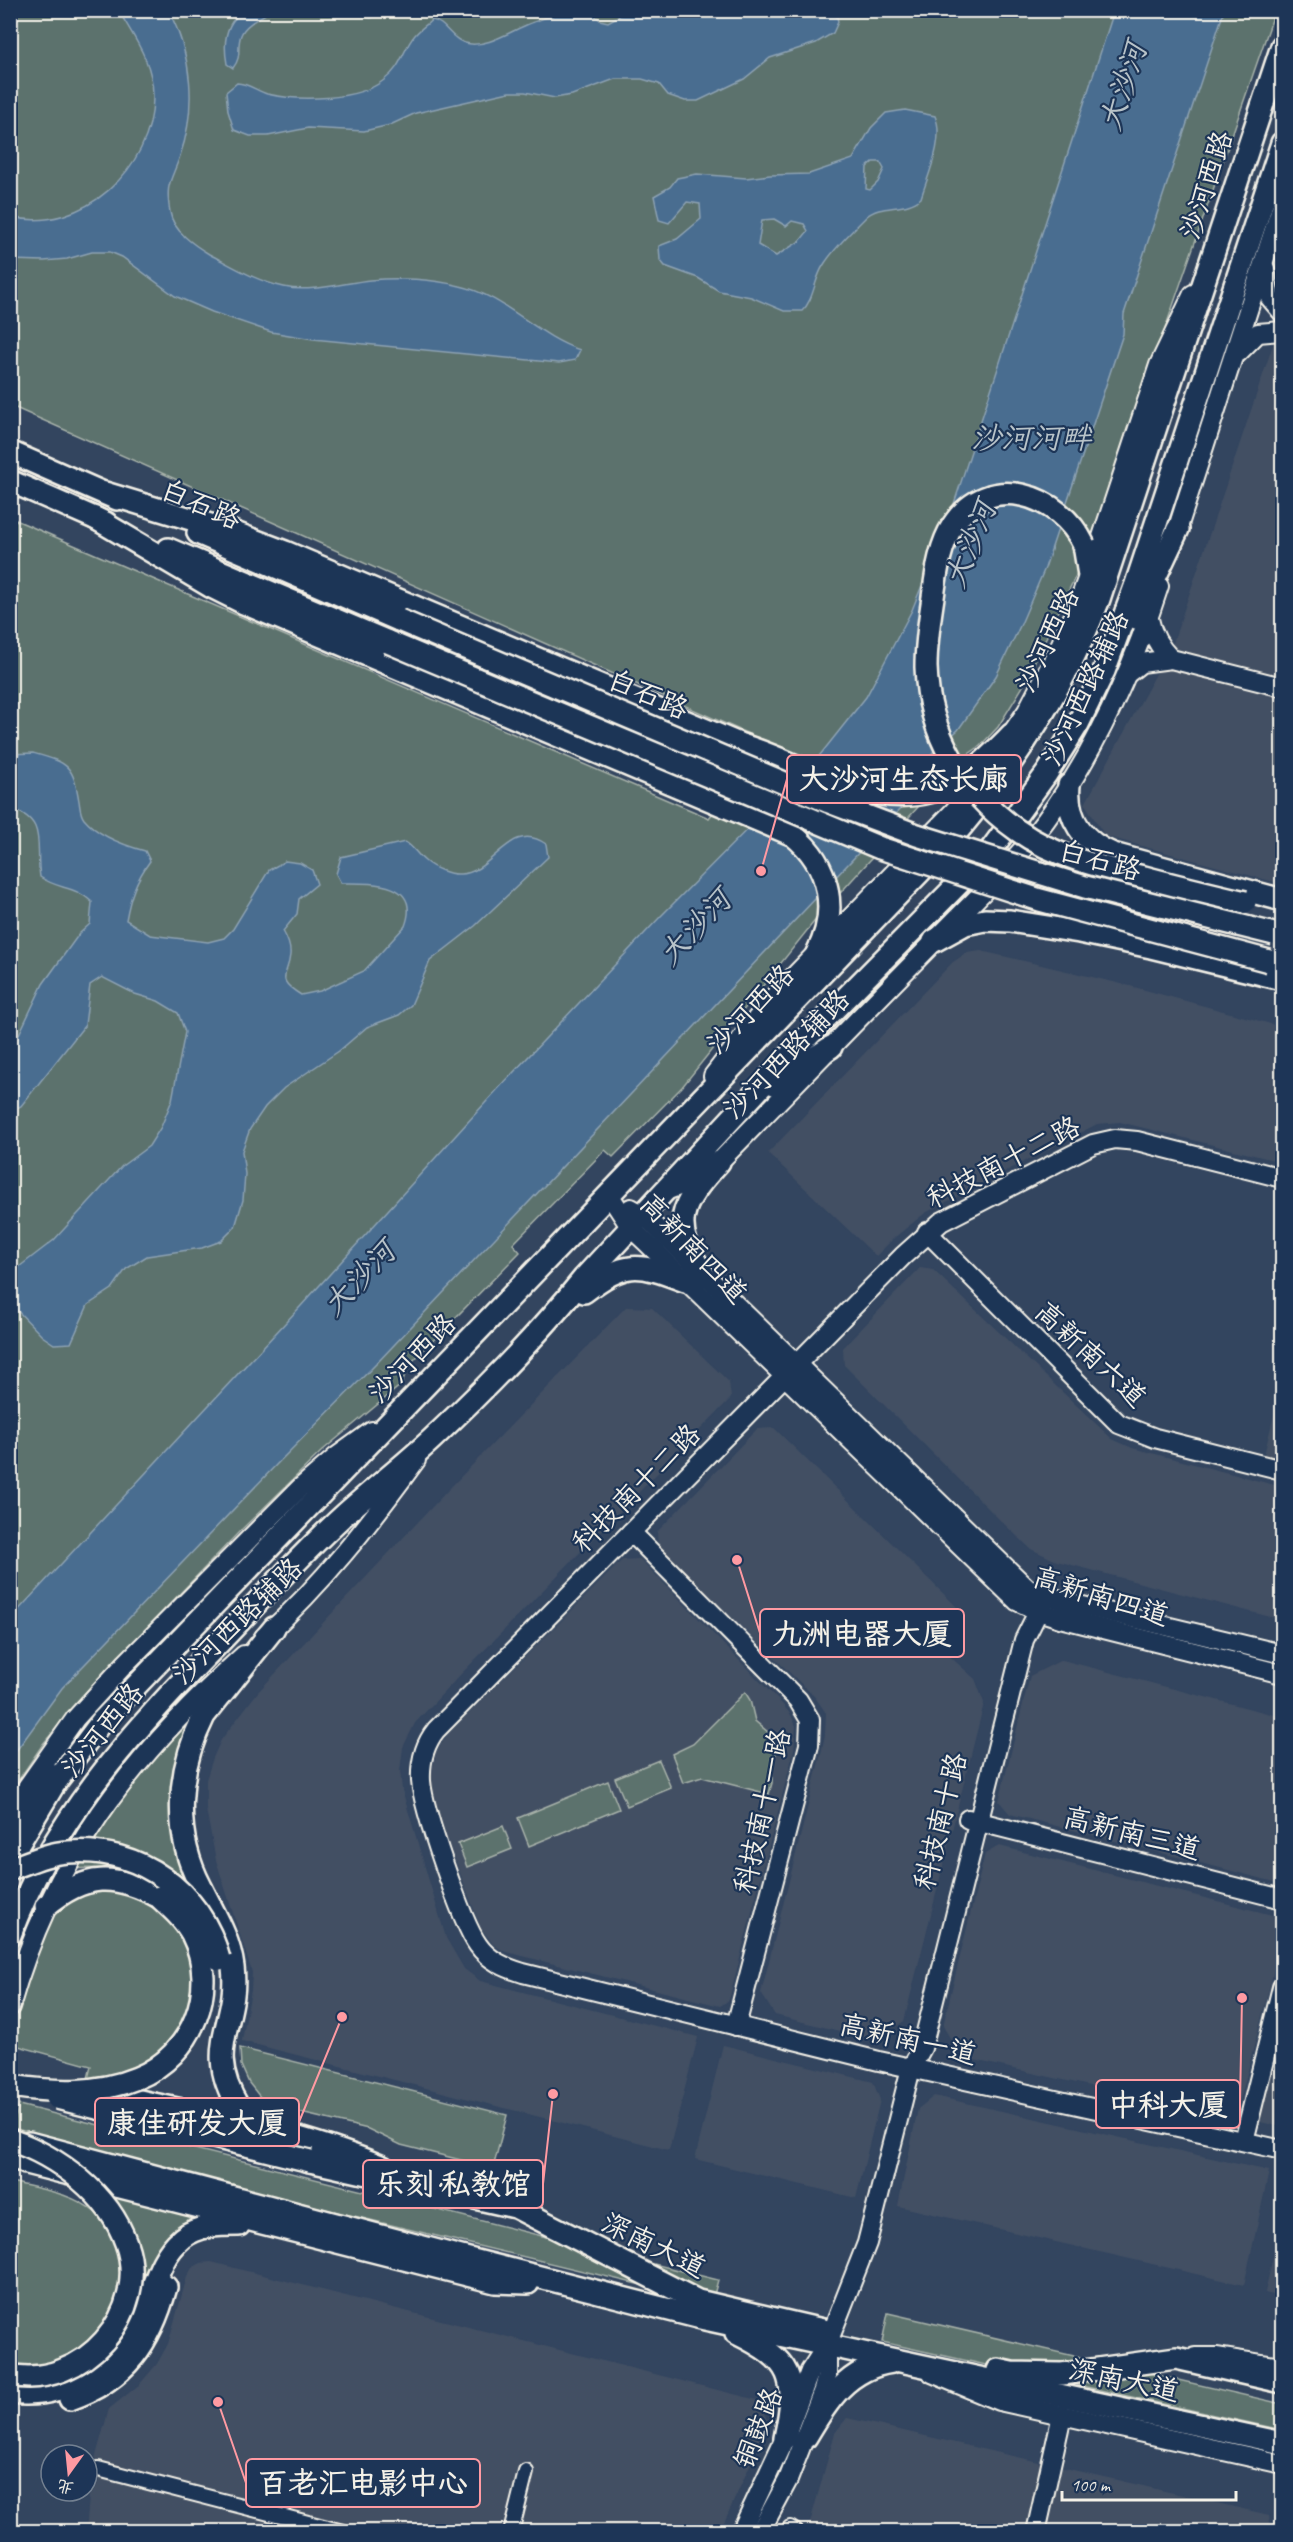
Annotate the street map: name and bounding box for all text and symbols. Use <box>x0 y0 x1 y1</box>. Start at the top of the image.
water label: 大沙河 <box>1091 33 1157 135</box>
street label: 沙河西路 <box>1172 126 1240 244</box>
water label: 沙河河畔 <box>971 419 1093 457</box>
street label: 白石路 <box>155 471 247 537</box>
water label: 大沙河 <box>936 491 1006 593</box>
street label: 沙河西路 <box>1007 582 1087 698</box>
street label: 沙河西路辅路 <box>1034 604 1136 772</box>
street label: 白石路 <box>602 661 694 727</box>
callout: 大沙河生态长廊 <box>787 755 1021 803</box>
text: 大沙河生态长廊 <box>799 760 1009 798</box>
street label: 白石路 <box>1055 832 1145 888</box>
water label: 大沙河 <box>650 877 743 973</box>
street label: 沙河西路 <box>699 957 801 1061</box>
street label: 沙河西路辅路 <box>715 981 857 1127</box>
street label: 科技南十二路 <box>920 1108 1086 1216</box>
street label: 高新南四道 <box>633 1185 755 1311</box>
water label: 大沙河 <box>314 1229 407 1324</box>
street label: 高新南六道 <box>1028 1293 1154 1415</box>
street label: 沙河西路 <box>361 1306 463 1410</box>
street label: 科技南十二路 <box>564 1416 708 1560</box>
street label: 沙河西路辅路 <box>164 1550 310 1692</box>
street label: 高新南四道 <box>1029 1559 1173 1633</box>
callout: 九洲电器大厦 <box>760 1609 964 1657</box>
text: 九洲电器大厦 <box>772 1615 952 1653</box>
street label: 沙河西路 <box>53 1675 151 1785</box>
street label: 科技南十一路 <box>726 1725 798 1897</box>
street label: 科技南十路 <box>906 1749 974 1893</box>
street label: 高新南三道 <box>1060 1799 1204 1867</box>
street label: 高新南一道 <box>836 2006 980 2072</box>
callout: 中科大厦 <box>1096 2080 1240 2128</box>
text: 中科大厦 <box>1108 2086 1228 2124</box>
callout: 康佳研发大厦 <box>95 2098 299 2146</box>
text: 康佳研发大厦 <box>107 2104 287 2142</box>
callout: 乐刻·私教馆 <box>363 2160 543 2208</box>
text: 乐刻·私教馆 <box>375 2165 531 2203</box>
street label: 深南大道 <box>596 2205 712 2285</box>
street label: 深南大道 <box>1066 2351 1182 2409</box>
street label: 铜鼓路 <box>726 2382 790 2474</box>
north arrow <box>39 2443 99 2503</box>
callout: 百老汇电影中心 <box>246 2459 480 2507</box>
text: 百老汇电影中心 <box>258 2464 468 2502</box>
scale bar <box>1062 2464 1236 2502</box>
text: 100 m <box>1071 2474 1112 2496</box>
text: 北 <box>55 2475 76 2498</box>

